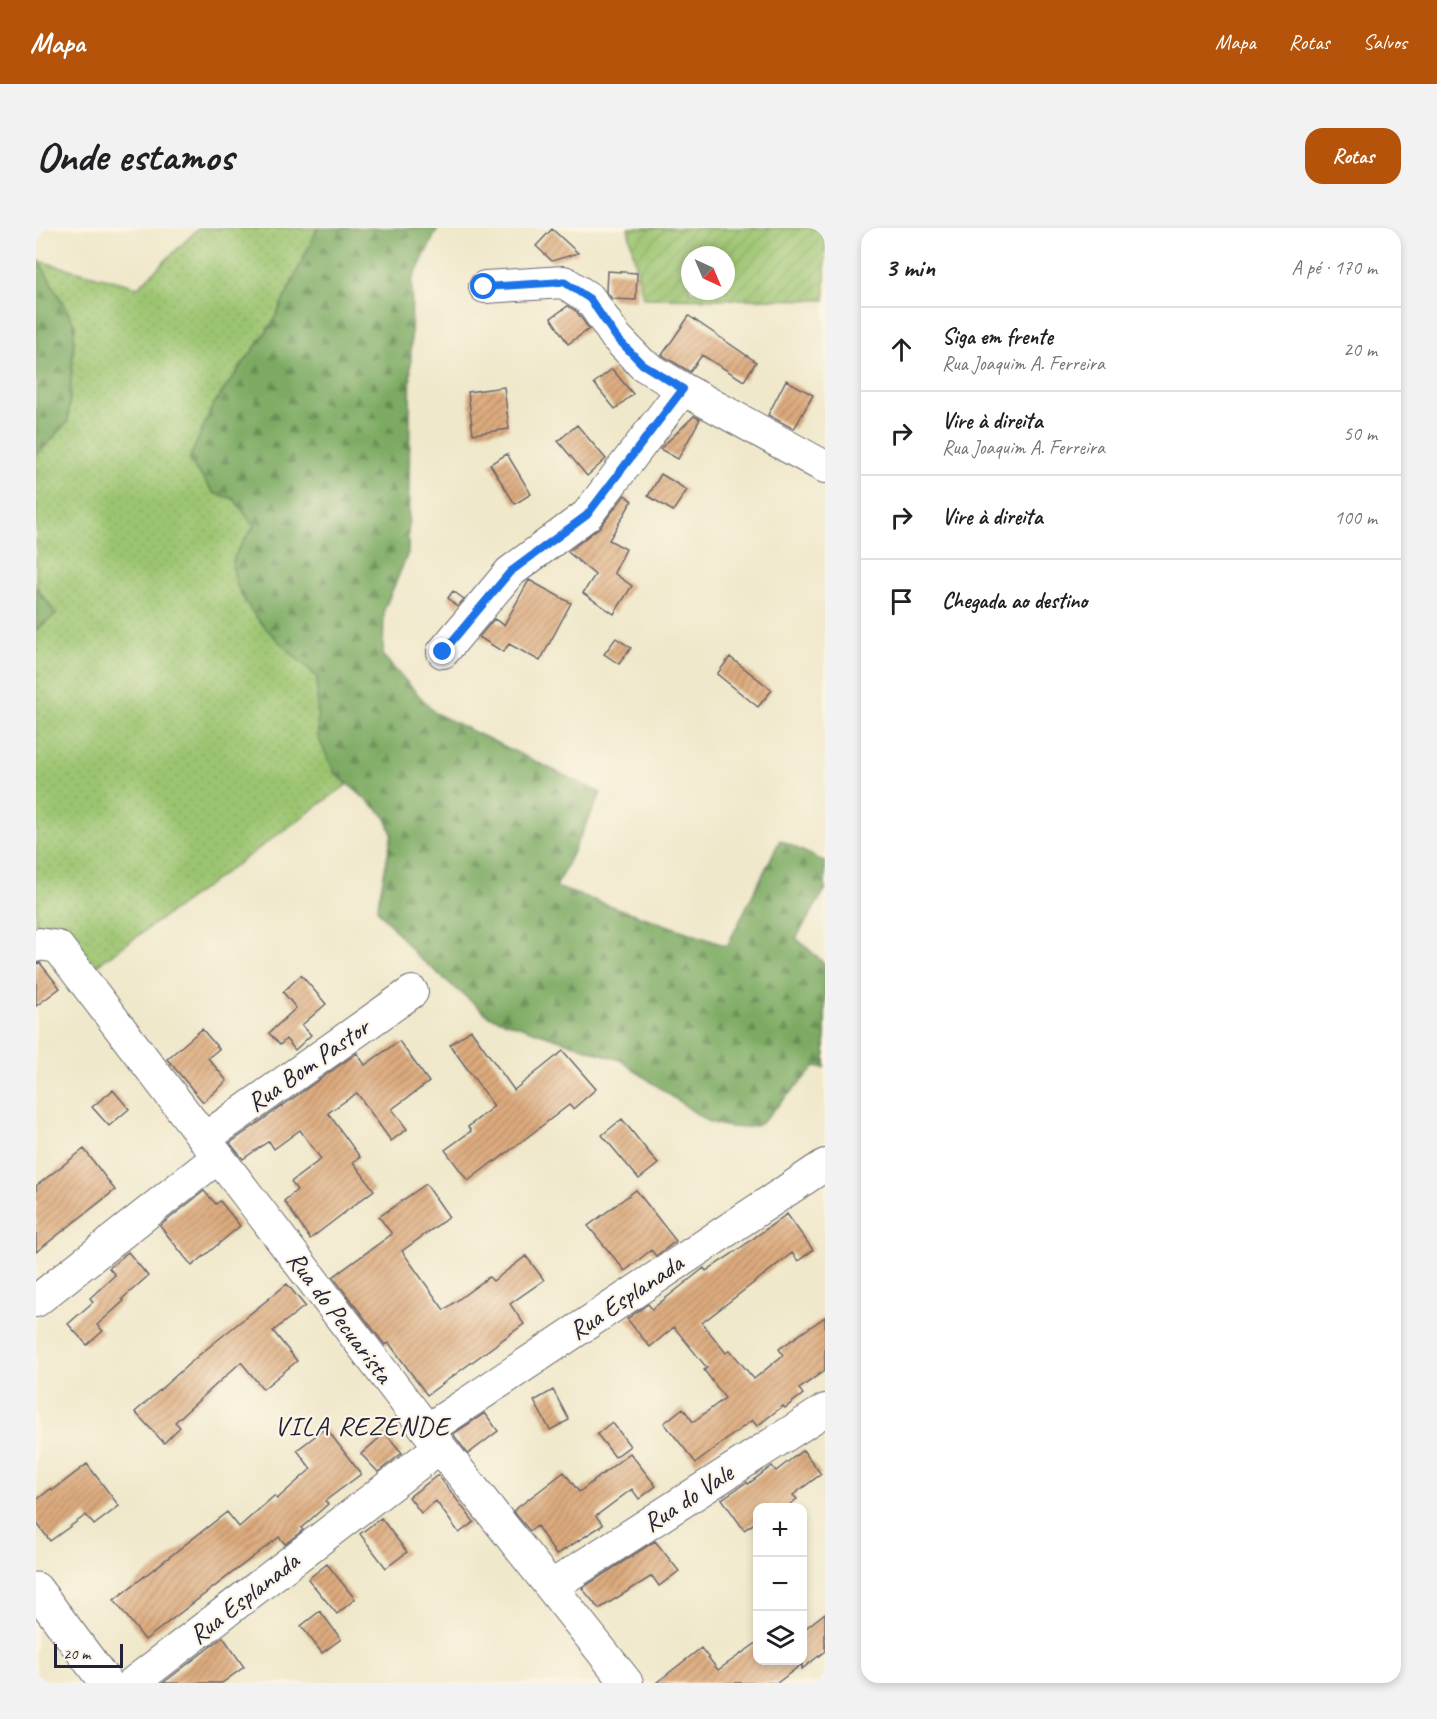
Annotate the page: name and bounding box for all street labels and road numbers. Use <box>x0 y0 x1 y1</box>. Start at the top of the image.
street label: Rua Bom Pastor <box>240 1009 378 1119</box>
street label: Rua do Pecuarista <box>280 1244 401 1391</box>
street label: Rua Esplanada <box>563 1246 691 1347</box>
street label: Rua do Vale <box>637 1456 741 1539</box>
street label: Rua Esplanada <box>182 1544 307 1651</box>

